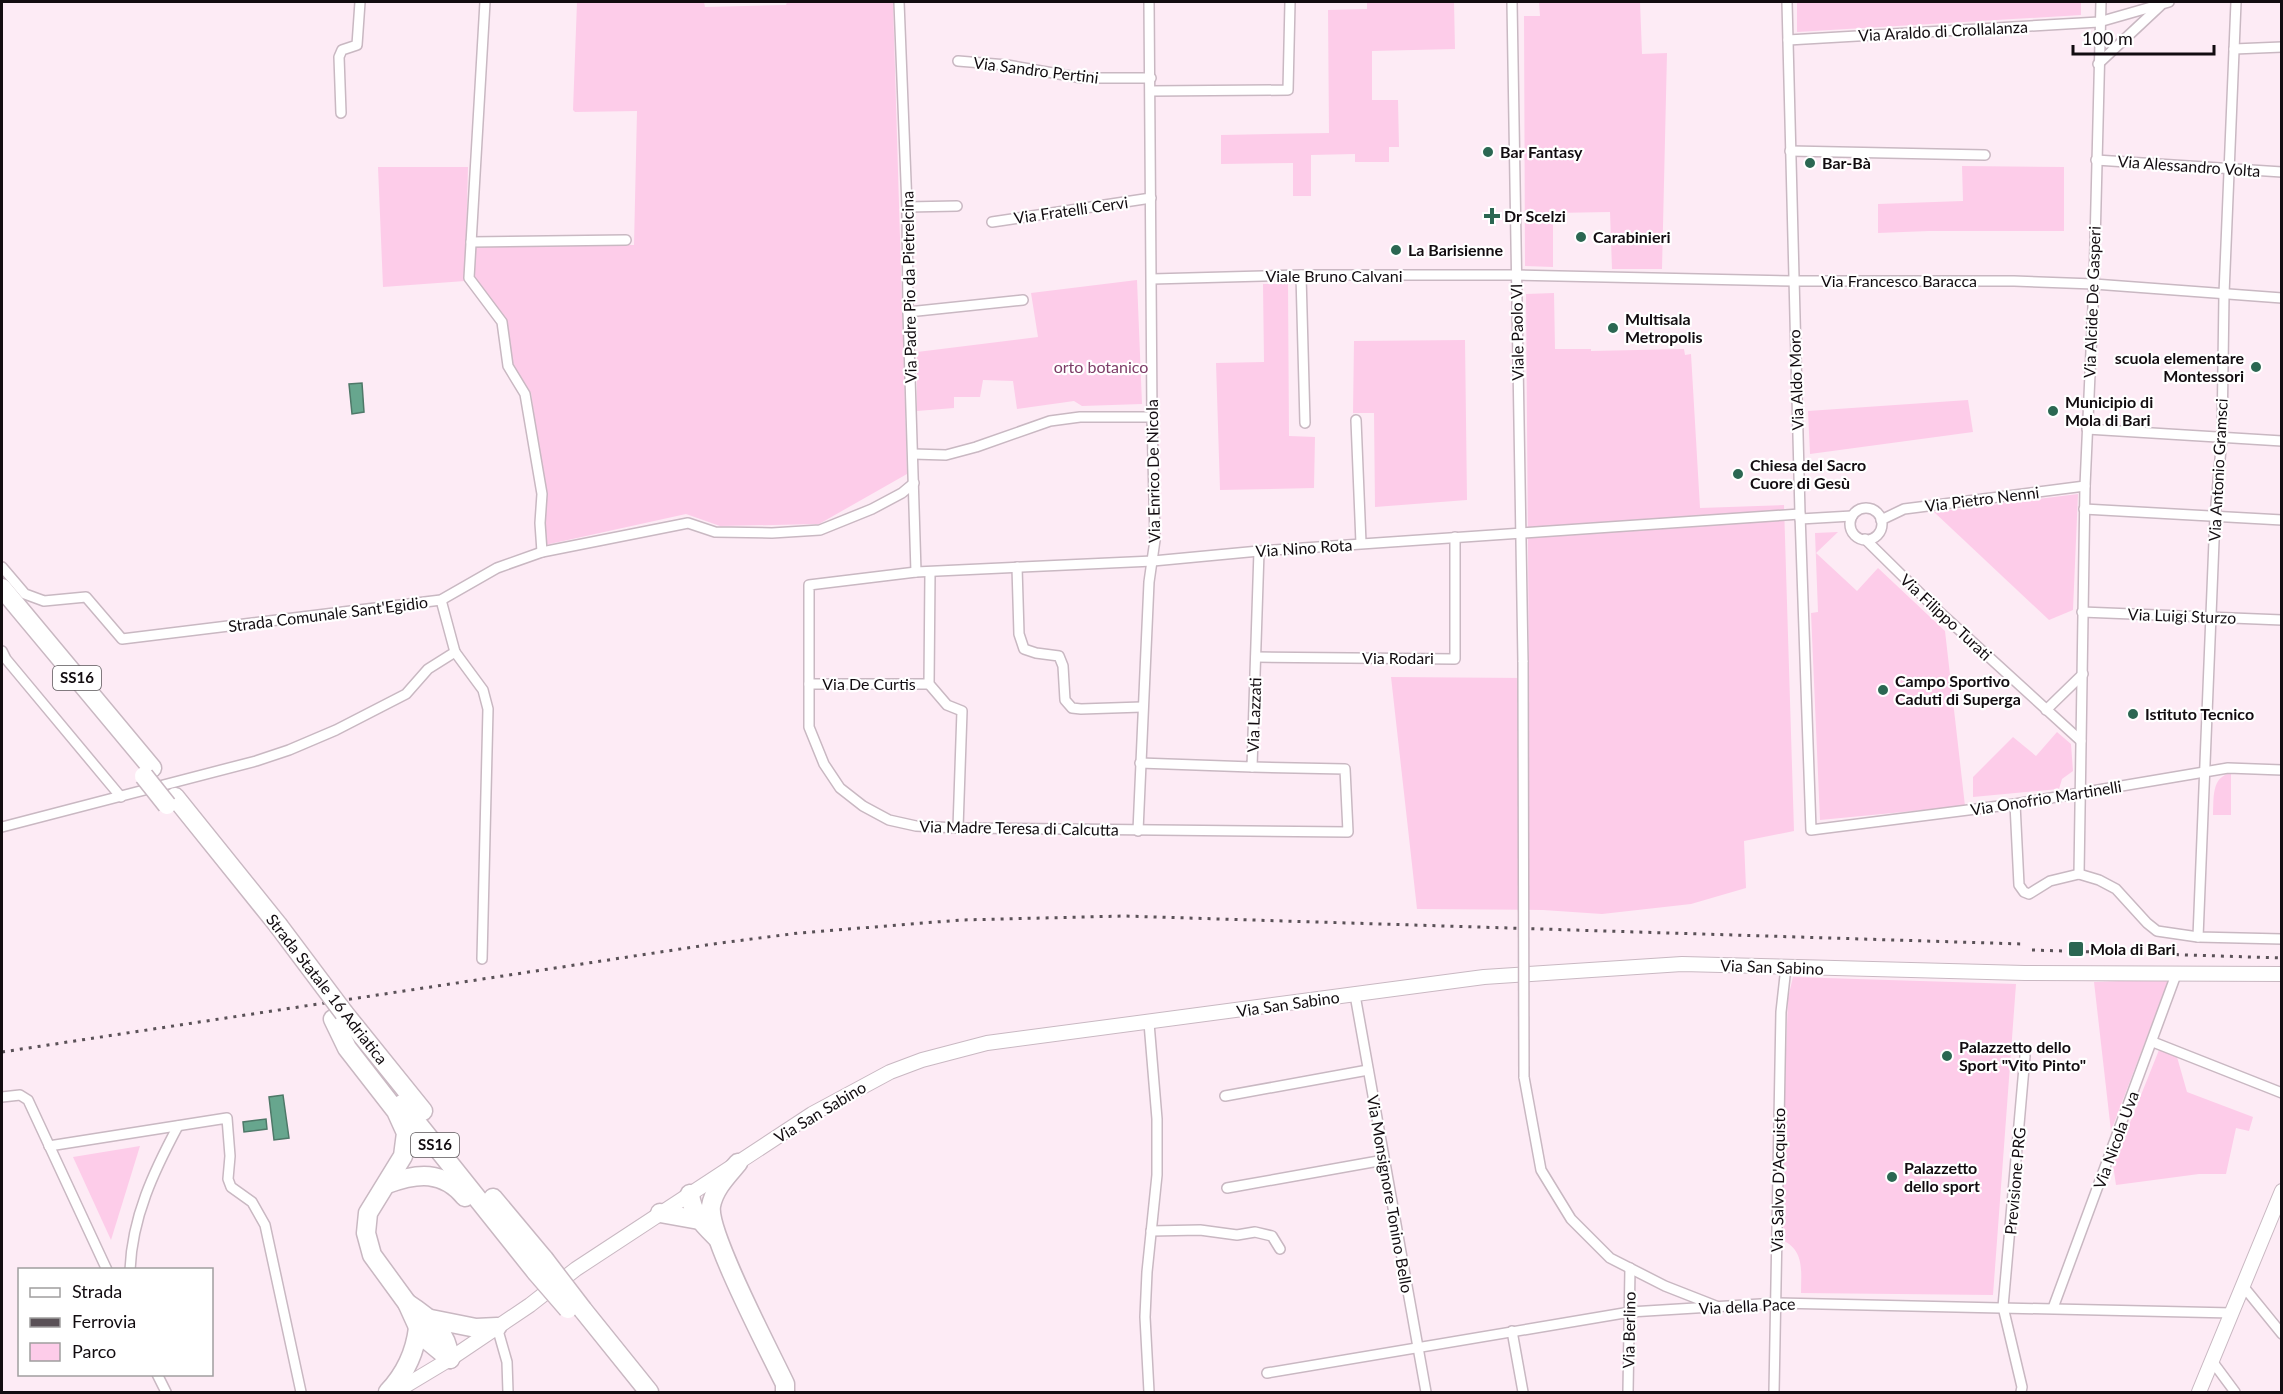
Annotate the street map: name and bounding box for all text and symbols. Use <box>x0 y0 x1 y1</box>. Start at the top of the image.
street label: Via Araldo di Crollalanza <box>1858 17 2028 44</box>
scale bar <box>2073 18 2214 56</box>
text: 100 m <box>2082 27 2133 49</box>
street label: Via Sandro Pertini <box>972 52 1100 87</box>
place label: Bar Fantasy <box>1500 142 1583 161</box>
marker: Bar Fantasy <box>1481 145 1495 159</box>
street label: Via Alessandro Volta <box>2117 151 2261 180</box>
place label: Bar-Bà <box>1822 153 1871 172</box>
marker: Bar-Bà <box>1803 156 1817 170</box>
street label: Via Padre Pio da Pietrelcina <box>897 191 920 383</box>
street label: Via Fratelli Cervi <box>1013 192 1129 227</box>
place label: Dr Scelzi <box>1504 206 1566 225</box>
marker: Dr Scelzi <box>1485 209 1499 223</box>
street label: Via Alcide De Gasperi <box>2079 226 2104 378</box>
place label: Carabinieri <box>1593 227 1671 246</box>
marker: Carabinieri <box>1574 230 1588 244</box>
place label: La Barisienne <box>1408 240 1504 259</box>
marker: La Barisienne <box>1389 243 1403 257</box>
street label: Viale Bruno Calvani <box>1265 266 1403 285</box>
street label: Via Francesco Baracca <box>1821 271 1977 290</box>
street label: Viale Paolo VI <box>1506 283 1527 381</box>
place label: Multisala Metropolis <box>1625 309 1703 346</box>
marker: Multisala Metropolis <box>1606 321 1620 335</box>
street label: Via Aldo Moro <box>1784 329 1807 431</box>
place label: scuola elementare Montessori <box>2115 348 2244 385</box>
park label: orto botanico <box>1054 357 1148 376</box>
marker: scuola elementare Montessori <box>2249 360 2263 374</box>
place label: Municipio di Mola di Bari <box>2065 392 2153 429</box>
street label: Via Antonio Gramsci <box>2204 398 2231 542</box>
street label: Via Enrico De Nicola <box>1142 399 1163 543</box>
marker: Municipio di Mola di Bari <box>2046 404 2060 418</box>
place label: Chiesa del Sacro Cuore di Gesù <box>1750 455 1866 492</box>
marker: Chiesa del Sacro Cuore di Gesù <box>1731 467 1745 481</box>
street label: Via Pietro Nenni <box>1924 482 2040 515</box>
street label: Via Nino Rota <box>1255 535 1353 560</box>
street label: Via Filippo Turati <box>1897 569 1996 664</box>
street label: Strada Comunale Sant'Egidio <box>227 592 429 635</box>
street label: Via Luigi Sturzo <box>2127 604 2237 627</box>
street label: Via Rodari <box>1362 648 1434 667</box>
road number: SS16 <box>53 666 101 690</box>
place label: Campo Sportivo Caduti di Superga <box>1895 671 2021 708</box>
street label: Via De Curtis <box>822 674 916 693</box>
street label: Via Lazzati <box>1243 677 1264 753</box>
marker: Campo Sportivo Caduti di Superga <box>1876 683 1890 697</box>
place label: Istituto Tecnico <box>2145 704 2254 723</box>
marker: Istituto Tecnico <box>2126 707 2140 721</box>
street label: Via Onofrio Martinelli <box>1969 776 2123 819</box>
street label: Via Madre Teresa di Calcutta <box>919 816 1119 839</box>
street label: Strada Statale 16 Adriatica <box>263 910 392 1068</box>
place label: Mola di Bari <box>2090 939 2176 958</box>
marker: Mola di Bari <box>2067 940 2085 958</box>
street label: Via San Sabino <box>1720 955 1824 978</box>
street label: Via San Sabino <box>1235 987 1341 1020</box>
place label: Palazzetto dello Sport "Vito Pinto" <box>1959 1037 2086 1074</box>
marker: Palazzetto dello Sport "Vito Pinto" <box>1940 1049 1954 1063</box>
street label: Via San Sabino <box>770 1077 869 1146</box>
street label: Via Nicola Uva <box>2089 1088 2142 1191</box>
street label: Via Monsignore Tonino Bello <box>1364 1093 1417 1294</box>
street label: Via Salvo D'Acquisto <box>1767 1108 1788 1252</box>
street label: Previsione PRG <box>2000 1126 2029 1236</box>
road number: SS16 <box>411 1133 459 1157</box>
place label: Palazzetto dello sport <box>1904 1158 1980 1195</box>
marker: Palazzetto dello sport <box>1885 1170 1899 1184</box>
legend <box>18 1268 213 1376</box>
text: Strada <box>72 1280 122 1302</box>
street label: Via Berlino <box>1618 1291 1639 1369</box>
street label: Via della Pace <box>1698 1293 1796 1318</box>
text: Ferrovia <box>72 1310 136 1332</box>
text: Parco <box>72 1340 116 1362</box>

